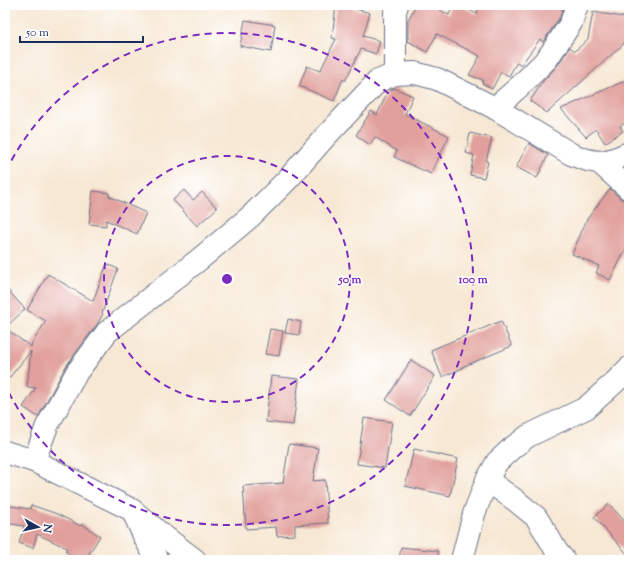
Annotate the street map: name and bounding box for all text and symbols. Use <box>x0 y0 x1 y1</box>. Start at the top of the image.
scale bar <box>20 18 143 44</box>
text: 50 m <box>25 24 49 42</box>
text: 50 m <box>338 271 362 289</box>
text: 100 m <box>457 271 488 289</box>
centre of rings <box>220 272 234 286</box>
north arrow <box>18 507 58 547</box>
text: N <box>38 522 56 534</box>

